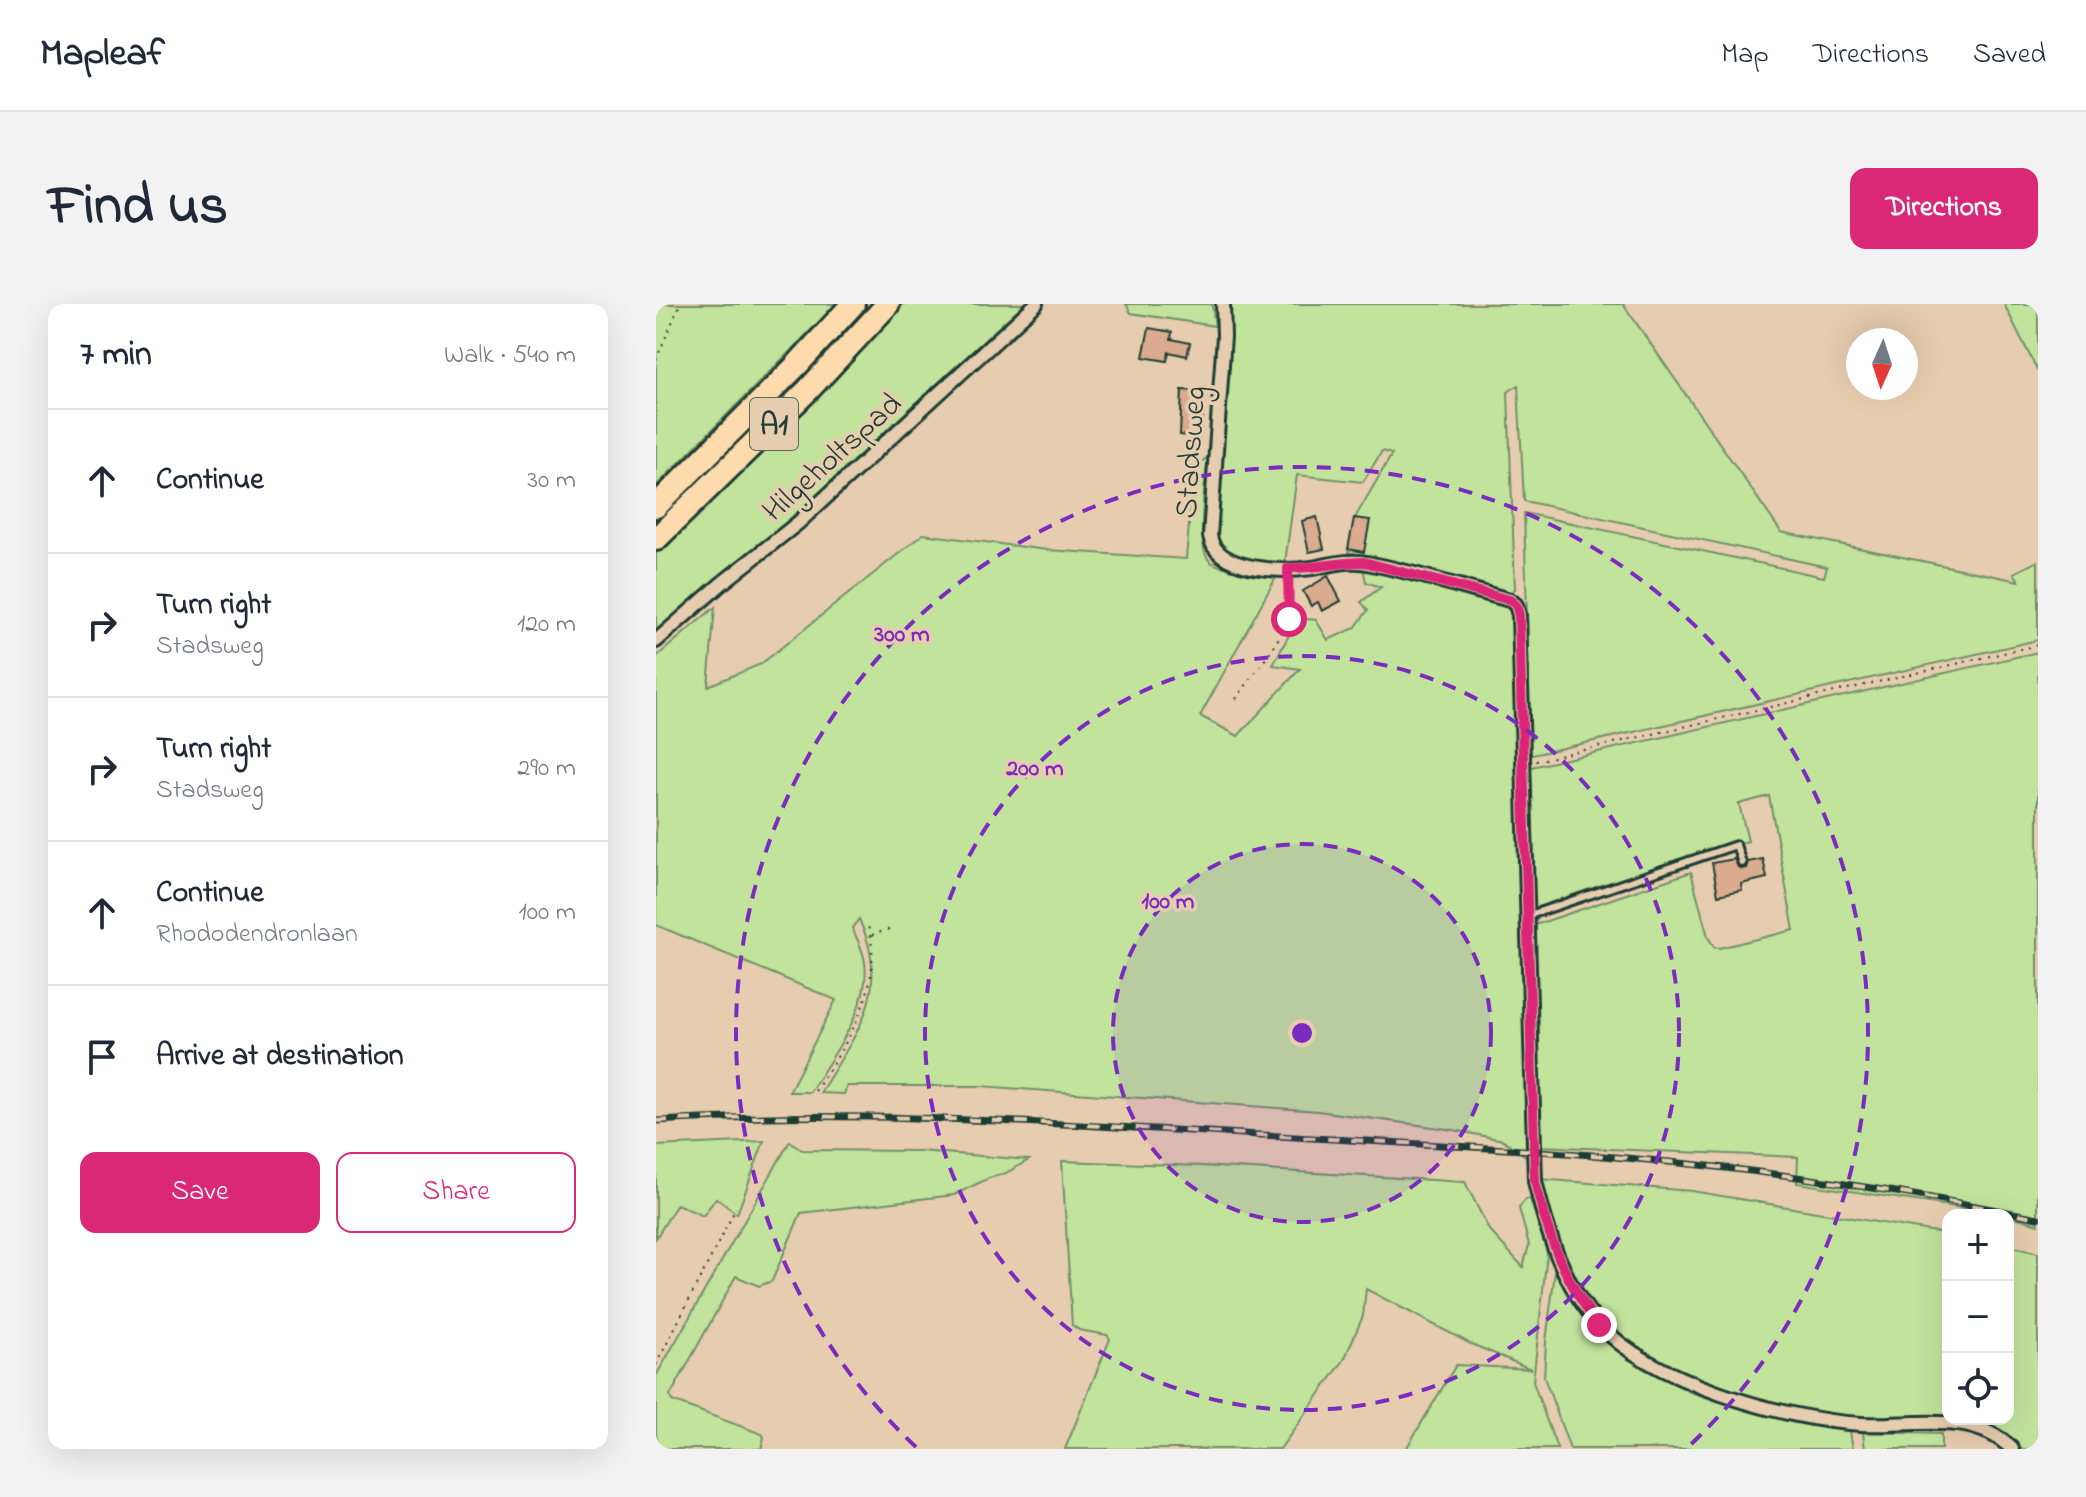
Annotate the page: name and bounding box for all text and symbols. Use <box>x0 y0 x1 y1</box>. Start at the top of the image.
text: Mapleaf <box>40 27 165 83</box>
text: Map <box>1721 35 1769 76</box>
text: Directions <box>1813 35 1929 76</box>
text: Saved <box>1973 35 2046 76</box>
text: Find us <box>48 168 228 249</box>
button: Directions <box>1850 168 2038 249</box>
north arrow <box>1846 328 1918 400</box>
text: 7 min <box>80 331 152 381</box>
text: Walk · 540 m <box>444 337 576 375</box>
street label: Hilgeholtspad <box>753 383 914 534</box>
street label: Stadsweg <box>1164 384 1221 520</box>
road number: A1 <box>750 398 798 450</box>
icon: ahead <box>80 459 124 503</box>
text: Continue <box>156 459 264 503</box>
text: 30 m <box>527 462 576 500</box>
text: Turn right <box>156 584 271 628</box>
route start <box>1271 601 1307 637</box>
icon: right <box>80 603 124 647</box>
text: 120 m <box>517 606 576 644</box>
text: 300 m <box>873 618 930 653</box>
text: Stadsweg <box>156 628 264 666</box>
text: Turn right <box>156 728 271 772</box>
icon: right <box>80 747 124 791</box>
text: 290 m <box>517 750 576 788</box>
text: 200 m <box>1005 752 1064 787</box>
text: Stadsweg <box>156 772 264 810</box>
text: Continue <box>156 872 264 916</box>
text: 100 m <box>1142 885 1195 920</box>
icon: ahead <box>80 891 124 935</box>
text: 100 m <box>519 894 576 932</box>
text: Rhododendronlaan <box>156 916 358 954</box>
centre of rings <box>1288 1019 1316 1047</box>
icon: arrive <box>80 1035 124 1079</box>
text: Arrive at destination <box>156 1035 404 1079</box>
button: Save <box>80 1152 320 1233</box>
button: Share <box>336 1152 576 1233</box>
map controls <box>1942 1209 2014 1425</box>
button: + <box>1942 1209 2014 1281</box>
button: − <box>1942 1281 2014 1353</box>
route end <box>1581 1307 1617 1343</box>
button: locate <box>1942 1353 2014 1425</box>

